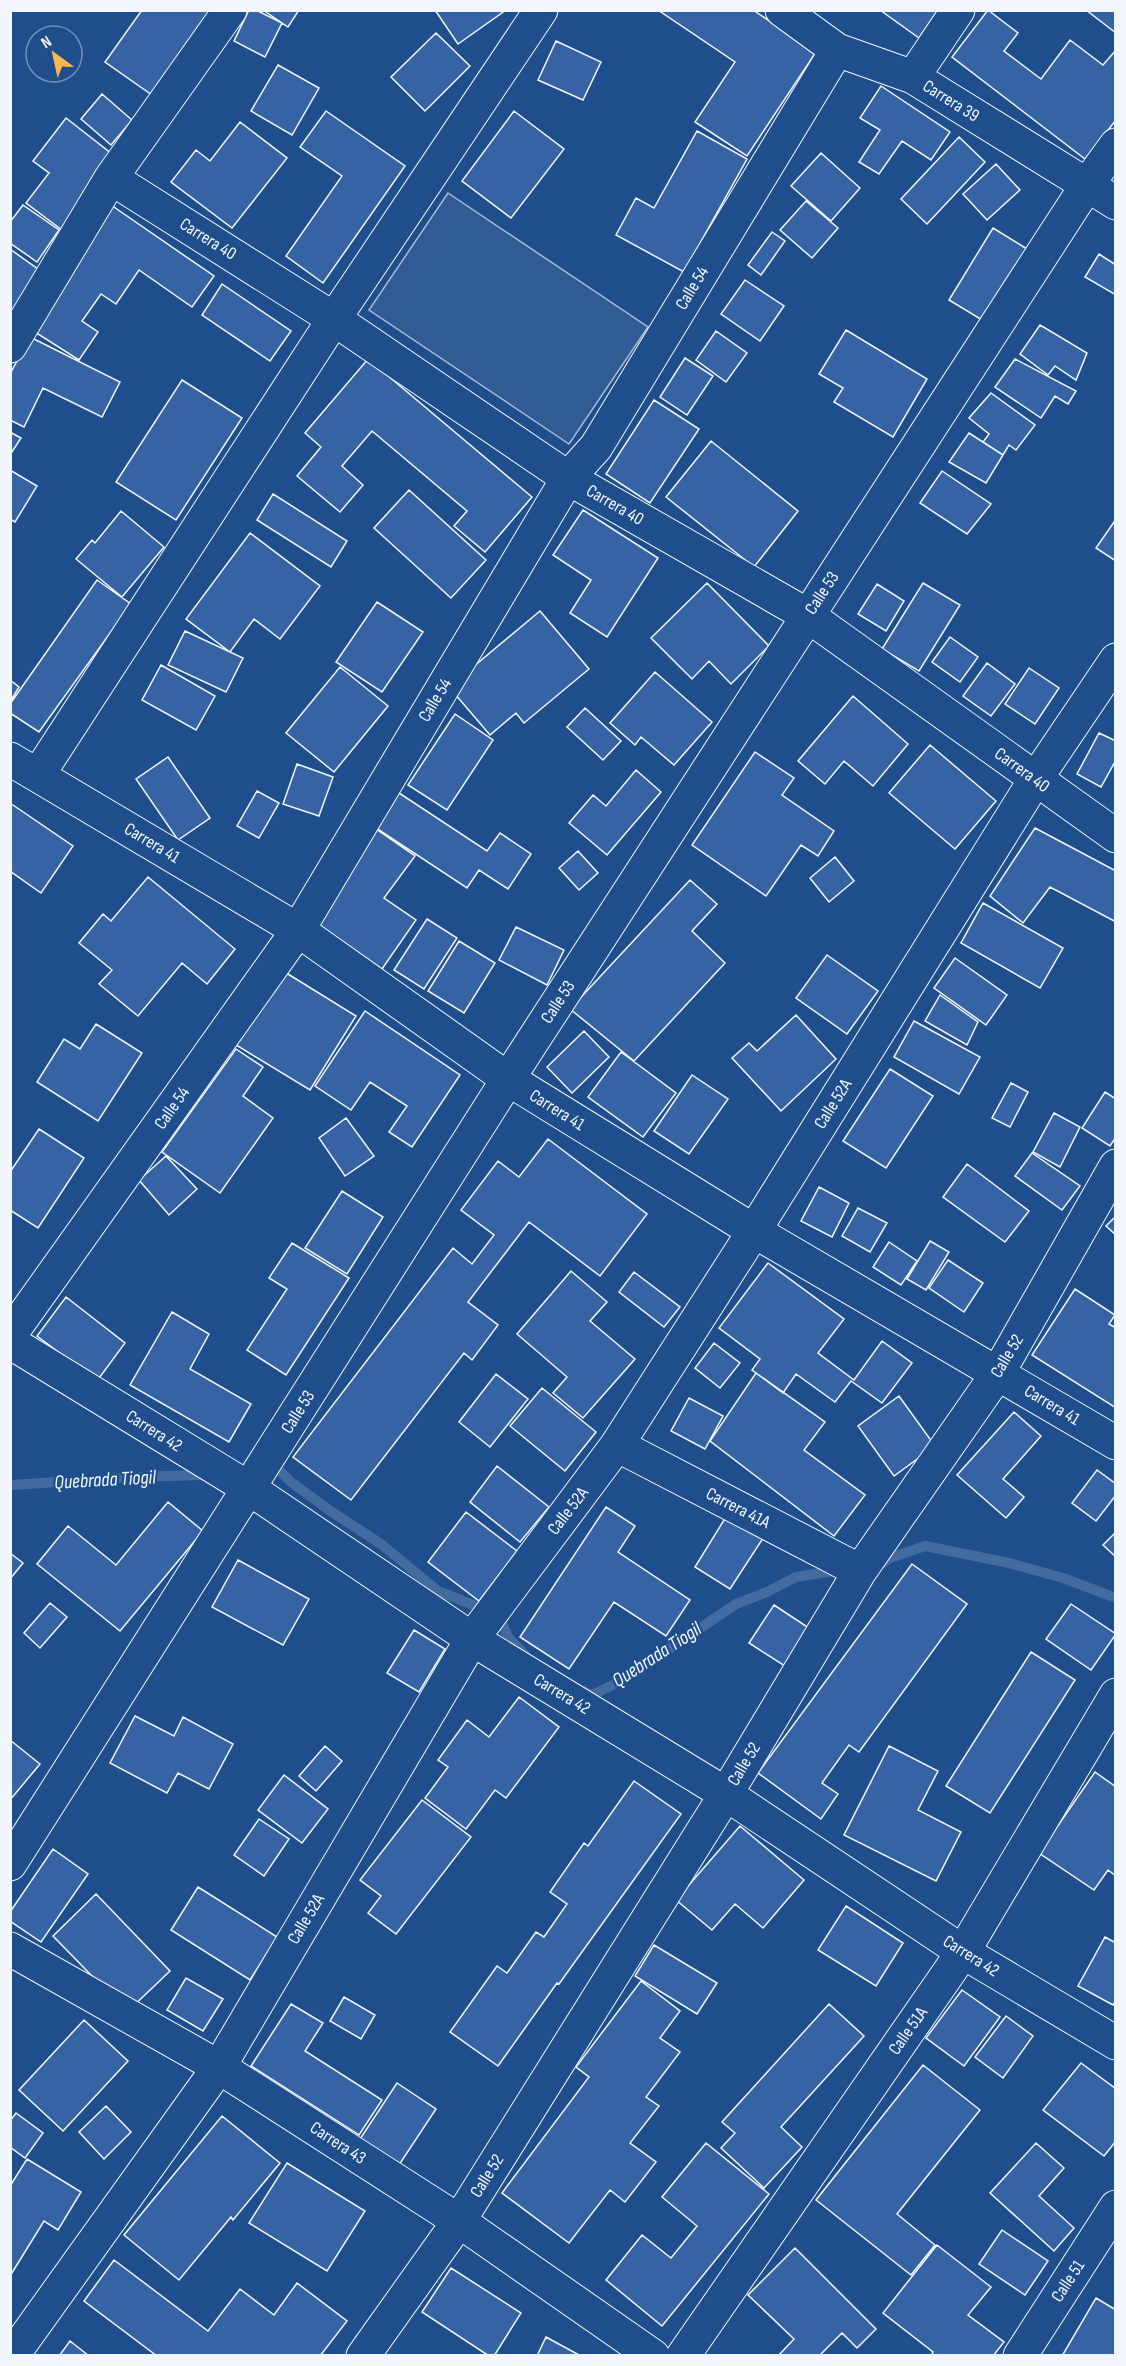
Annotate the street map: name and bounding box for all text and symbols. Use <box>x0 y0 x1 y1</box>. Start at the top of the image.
north arrow <box>24 24 84 84</box>
text: N <box>38 32 55 53</box>
street label: Carrera 39 <box>919 75 983 127</box>
street label: Carrera 40 <box>176 213 240 265</box>
street label: Calle 54 <box>671 262 713 314</box>
street label: Carrera 40 <box>583 480 647 530</box>
street label: Calle 53 <box>800 568 844 618</box>
street label: Calle 54 <box>414 674 456 726</box>
street label: Carrera 40 <box>990 743 1054 797</box>
street label: Carrera 41 <box>120 818 184 868</box>
street label: Calle 53 <box>536 977 580 1027</box>
street label: Calle 52A <box>810 1075 856 1133</box>
street label: Calle 54 <box>150 1082 194 1133</box>
street label: Carrera 41 <box>525 1085 589 1135</box>
street label: Calle 52 <box>986 1331 1028 1381</box>
street label: Carrera 41 <box>1020 1380 1084 1430</box>
street label: Calle 53 <box>277 1387 319 1437</box>
street label: Carrera 42 <box>122 1406 186 1456</box>
water label: Quebrada Tiogil <box>54 1465 158 1495</box>
street label: Calle 52A <box>543 1483 593 1539</box>
street label: Carrera 41A <box>702 1483 774 1533</box>
water label: Quebrada Tiogil <box>608 1616 707 1693</box>
street label: Carrera 42 <box>530 1669 594 1719</box>
street label: Calle 52 <box>723 1739 765 1789</box>
street label: Calle 52A <box>283 1890 329 1948</box>
street label: Carrera 42 <box>939 1931 1003 1981</box>
street label: Calle 51A <box>884 2003 932 2059</box>
street label: Carrera 43 <box>306 2117 370 2169</box>
street label: Calle 52 <box>466 2151 508 2201</box>
street label: Calle 51 <box>1047 2256 1090 2306</box>

